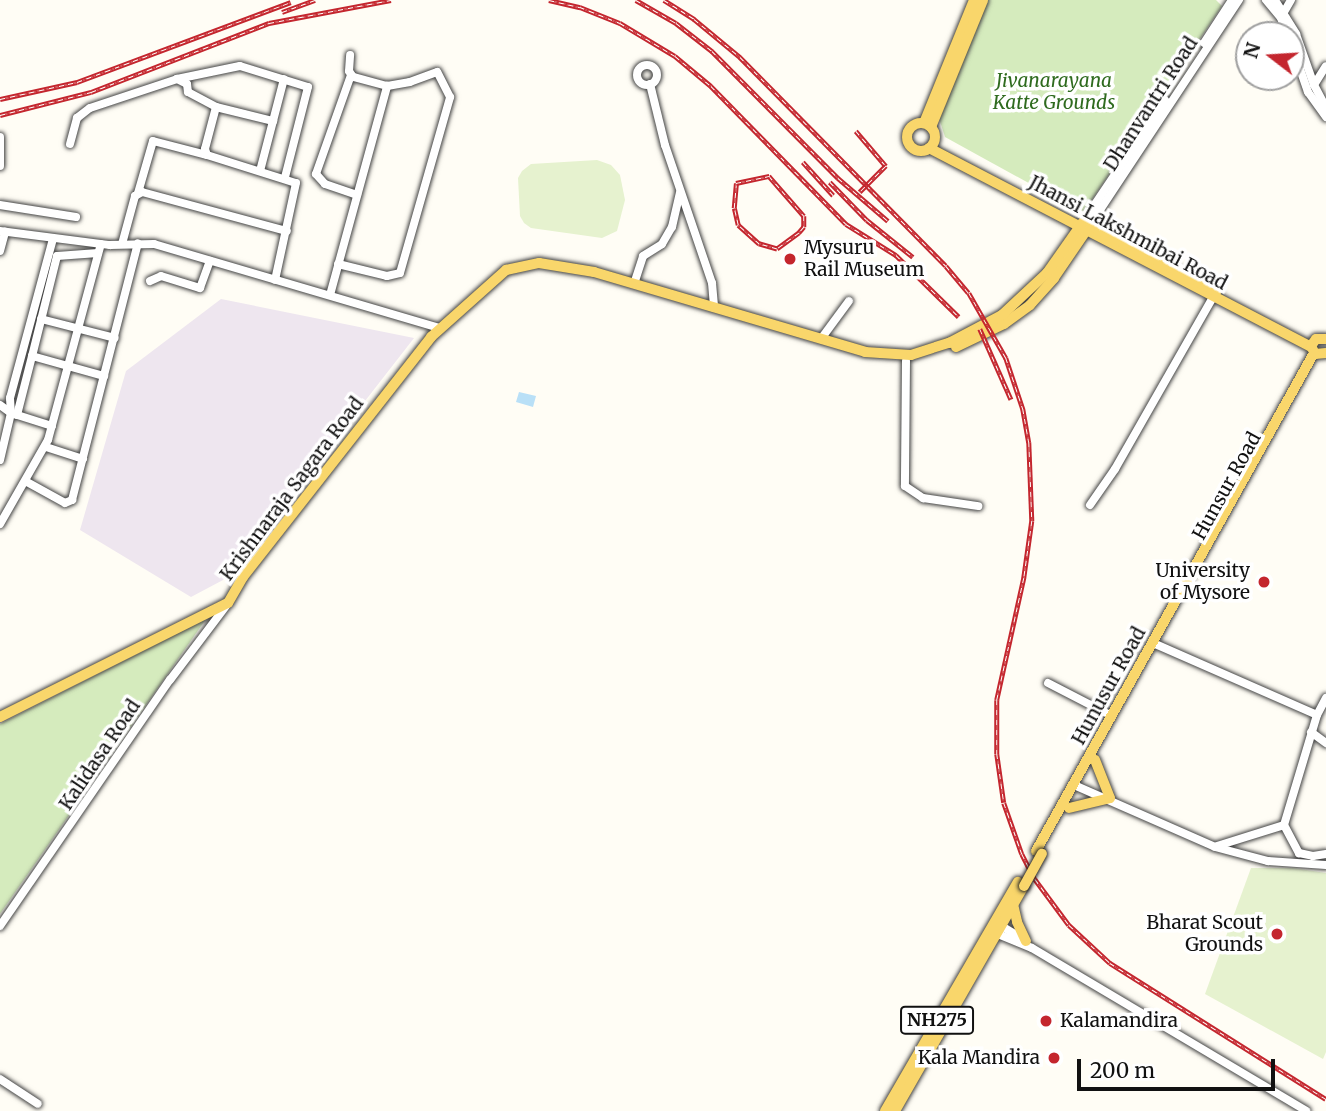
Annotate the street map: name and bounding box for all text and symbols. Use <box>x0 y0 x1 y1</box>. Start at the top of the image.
north arrow <box>1235 21 1305 91</box>
street label: Dhanvantri Road <box>1099 33 1203 175</box>
text: N <box>1238 40 1265 61</box>
park label: Jivanarayana Katte Grounds <box>993 70 1115 114</box>
street label: Jhansi Lakshmibai Road <box>1025 171 1231 295</box>
place label: Mysuru Rail Museum <box>804 237 924 281</box>
marker: Mysuru Rail Museum <box>782 251 798 267</box>
street label: Krishnaraja Sagara Road <box>215 393 369 585</box>
street label: Hunsur Road <box>1188 428 1266 544</box>
place label: University of Mysore <box>1155 560 1250 604</box>
marker: University of Mysore <box>1256 574 1272 590</box>
street label: Hunusur Road <box>1067 623 1151 749</box>
street label: Kalidasa Road <box>55 695 145 815</box>
place label: Bharat Scout Grounds <box>1146 912 1263 956</box>
marker: Bharat Scout Grounds <box>1269 926 1285 942</box>
road number: NH275 <box>898 1006 976 1035</box>
place label: Kalamandira <box>1060 1010 1178 1032</box>
marker: Kalamandira <box>1038 1013 1054 1029</box>
scale bar <box>1081 1044 1279 1088</box>
place label: Kala Mandira <box>918 1047 1040 1069</box>
marker: Kala Mandira <box>1046 1050 1062 1066</box>
text: 200 m <box>1090 1057 1155 1084</box>

